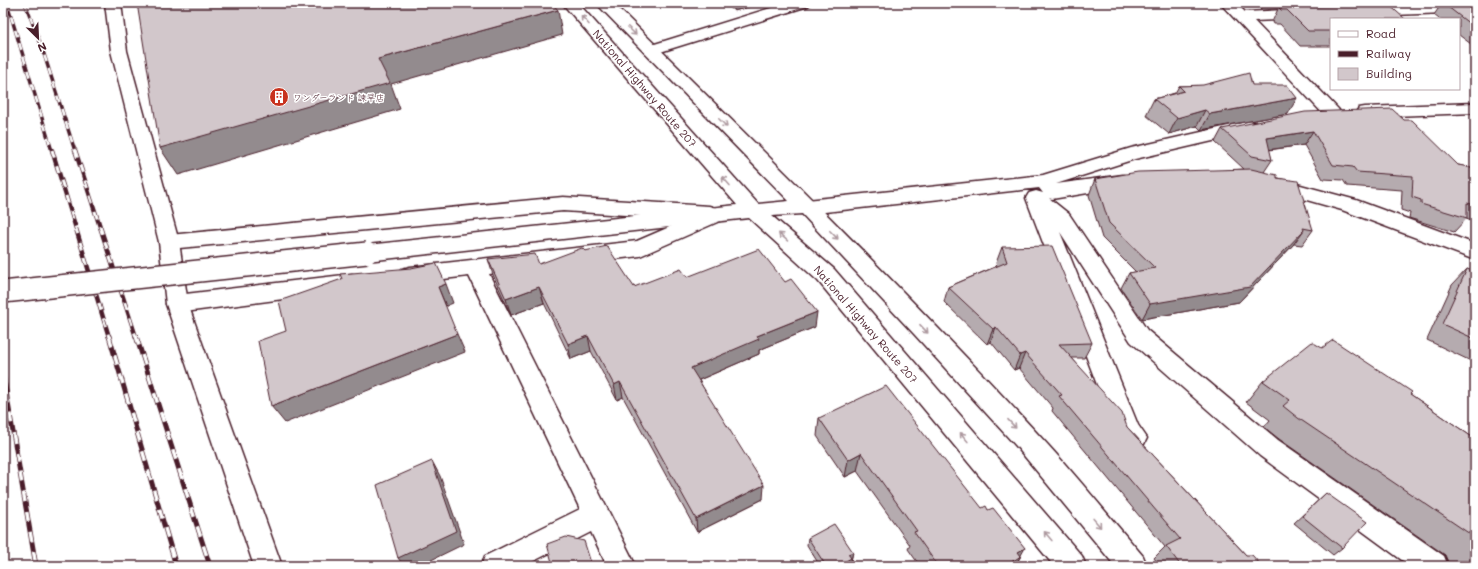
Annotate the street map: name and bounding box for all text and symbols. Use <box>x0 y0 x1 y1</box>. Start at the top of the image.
one-way arrow <box>580 15 590 25</box>
north arrow <box>18 18 58 58</box>
legend <box>1330 18 1460 90</box>
text: Road <box>1366 25 1396 41</box>
street label: National Highway Route 207 <box>590 26 700 150</box>
one-way arrow <box>627 26 637 36</box>
text: N <box>35 39 49 56</box>
text: Railway <box>1366 45 1411 61</box>
text: Building <box>1366 65 1412 81</box>
building icon: ワンダーランド 諫早店 <box>268 86 290 108</box>
place label: ワンダーランド 諫早店 <box>293 92 385 103</box>
one-way arrow <box>718 118 728 128</box>
one-way arrow <box>722 175 731 186</box>
one-way arrow <box>829 230 839 240</box>
one-way arrow <box>778 233 788 242</box>
street label: National Highway Route 207 <box>811 262 921 386</box>
one-way arrow <box>919 324 928 334</box>
one-way arrow <box>1008 419 1017 429</box>
one-way arrow <box>959 431 968 442</box>
one-way arrow <box>1092 518 1101 528</box>
one-way arrow <box>1044 531 1053 541</box>

